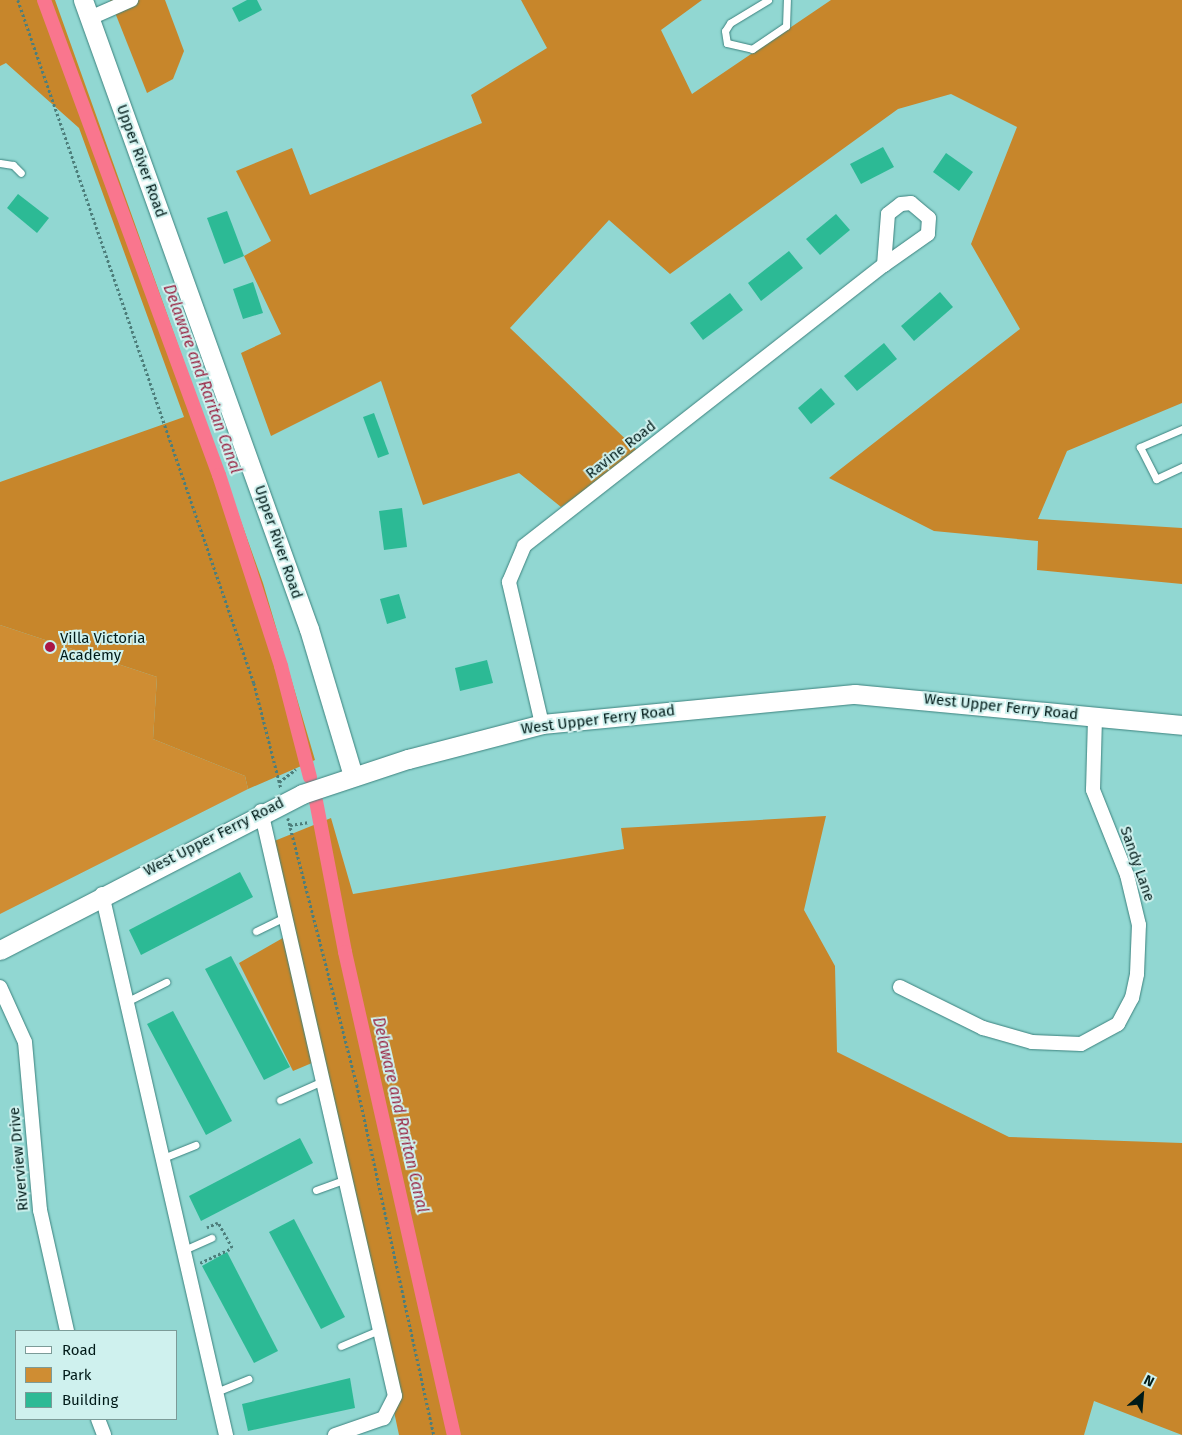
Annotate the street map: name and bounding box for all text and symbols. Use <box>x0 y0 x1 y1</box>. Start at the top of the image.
street label: Upper River Road <box>112 102 170 220</box>
water label: Delaware and Raritan Canal <box>159 282 245 476</box>
street label: Ravine Road <box>582 417 660 483</box>
street label: Upper River Road <box>250 483 306 601</box>
place label: Villa Victoria Academy <box>60 629 145 664</box>
marker: Villa Victoria Academy <box>44 641 56 653</box>
street label: West Upper Ferry Road <box>923 690 1079 724</box>
street label: West Upper Ferry Road <box>520 702 676 738</box>
street label: West Upper Ferry Road <box>141 794 287 880</box>
street label: Sandy Lane <box>1116 824 1158 904</box>
water label: Delaware and Raritan Canal <box>368 1015 432 1215</box>
street label: Riverview Drive <box>5 1106 33 1212</box>
legend <box>15 1330 178 1420</box>
text: Road <box>62 1341 97 1359</box>
text: Park <box>62 1366 92 1384</box>
north arrow <box>1117 1370 1167 1420</box>
text: N <box>1141 1372 1157 1391</box>
text: Building <box>62 1391 118 1409</box>

